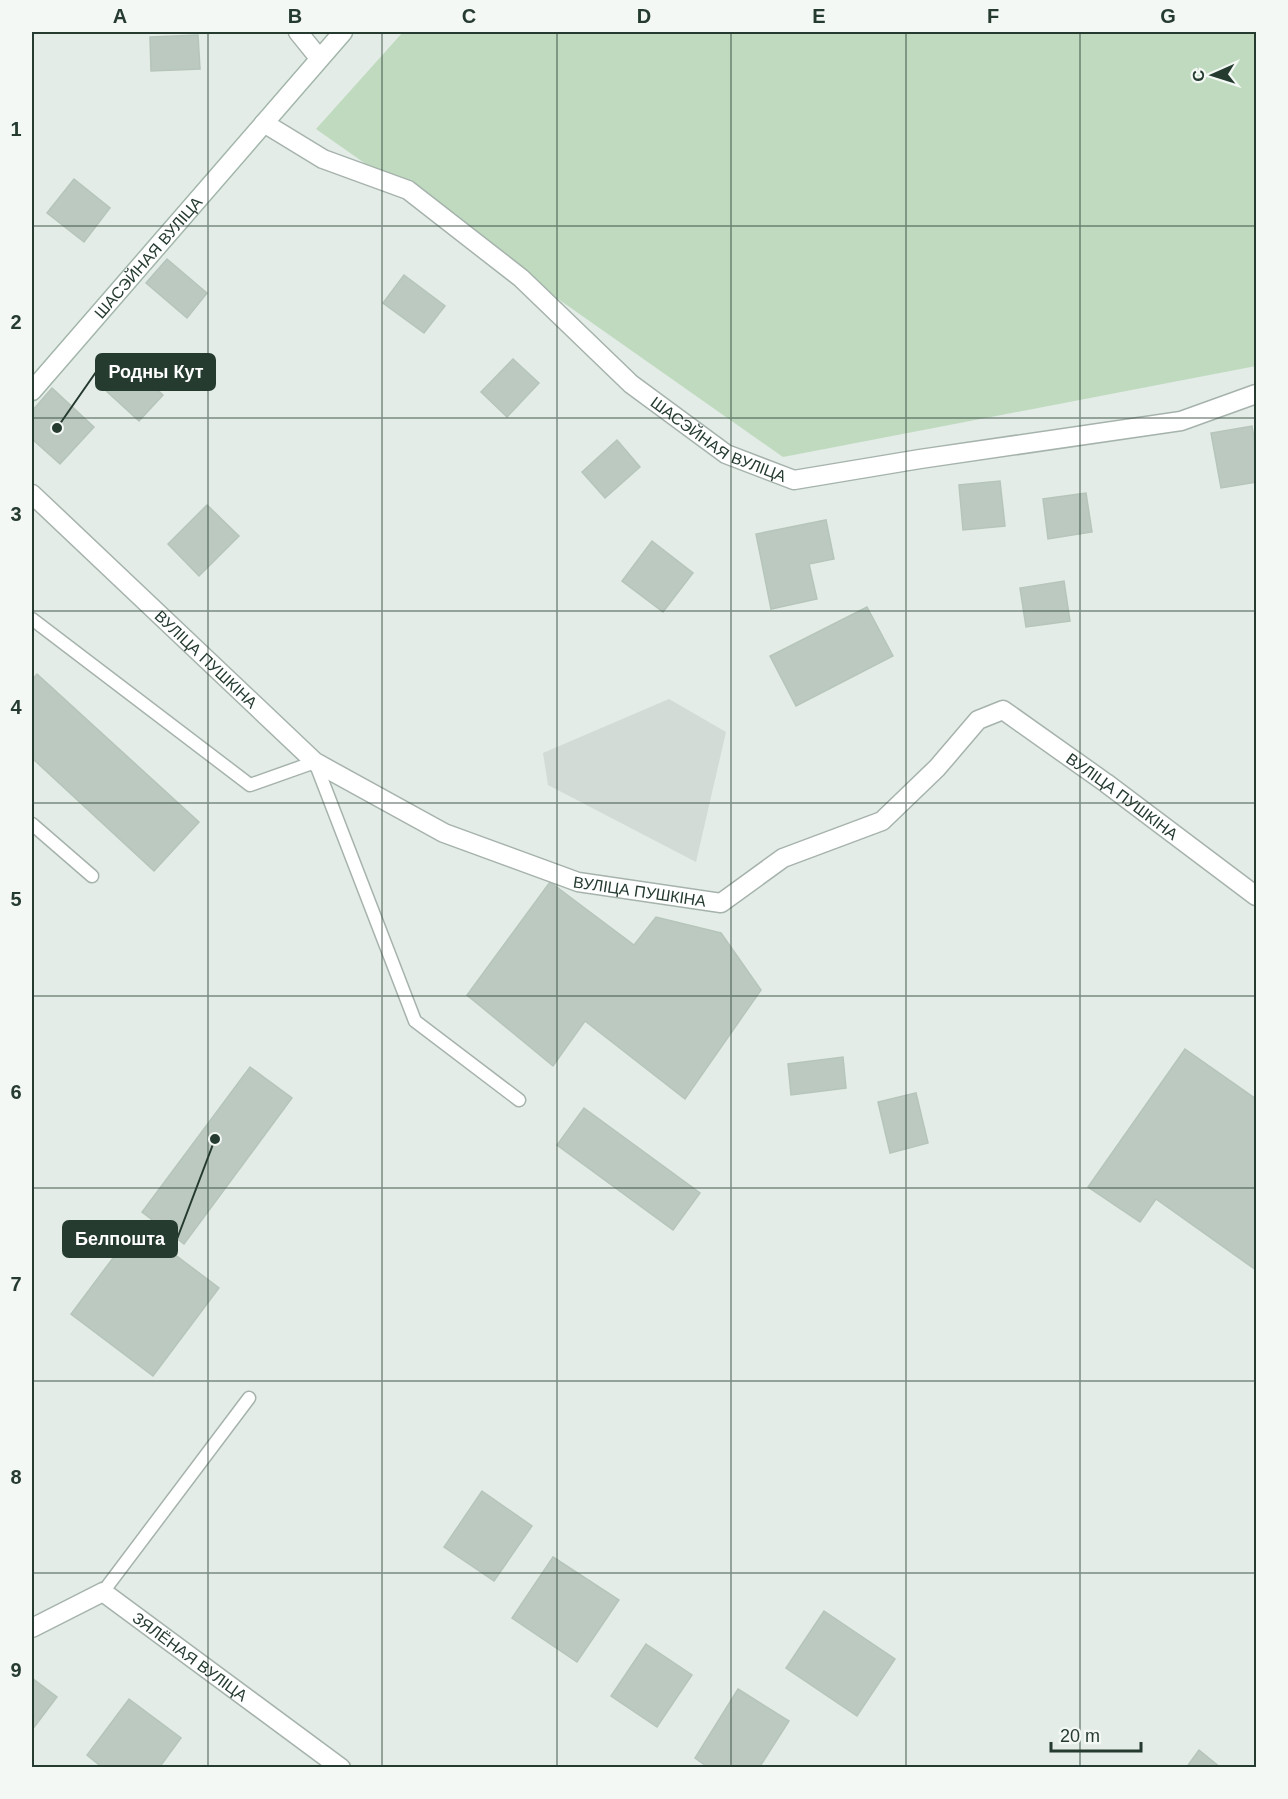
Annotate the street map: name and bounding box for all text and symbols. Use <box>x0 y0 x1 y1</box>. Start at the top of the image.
text: A <box>113 5 127 27</box>
text: B <box>288 5 302 27</box>
text: C <box>462 5 476 27</box>
text: D <box>637 5 651 27</box>
text: E <box>812 5 826 27</box>
text: F <box>987 5 999 27</box>
text: G <box>1160 5 1176 27</box>
north arrow <box>1183 45 1243 105</box>
text: С <box>1190 69 1207 82</box>
text: 1 <box>10 118 22 140</box>
street label: ШАСЭЙНАЯ ВУЛІЦА <box>91 193 205 321</box>
text: 2 <box>10 311 22 333</box>
callout: Родны Кут <box>96 354 215 390</box>
text: Родны Кут <box>108 362 204 382</box>
street label: ШАСЭЙНАЯ ВУЛІЦА <box>648 393 789 485</box>
text: 3 <box>10 503 22 525</box>
street label: ВУЛІЦА ПУШКІНА <box>152 607 261 712</box>
text: 4 <box>10 696 22 718</box>
street label: ВУЛІЦА ПУШКІНА <box>1063 749 1182 843</box>
street label: ВУЛІЦА ПУШКІНА <box>572 873 708 909</box>
text: 5 <box>10 888 22 910</box>
text: 6 <box>10 1081 22 1103</box>
callout: Белпошта <box>63 1221 177 1257</box>
text: Белпошта <box>75 1229 166 1249</box>
text: 7 <box>10 1273 22 1295</box>
text: 8 <box>10 1466 22 1488</box>
street label: ЗЯЛЁНАЯ ВУЛІЦА <box>130 1609 251 1704</box>
text: 9 <box>10 1659 22 1681</box>
scale bar <box>1051 1715 1141 1753</box>
text: 20 m <box>1060 1726 1100 1746</box>

